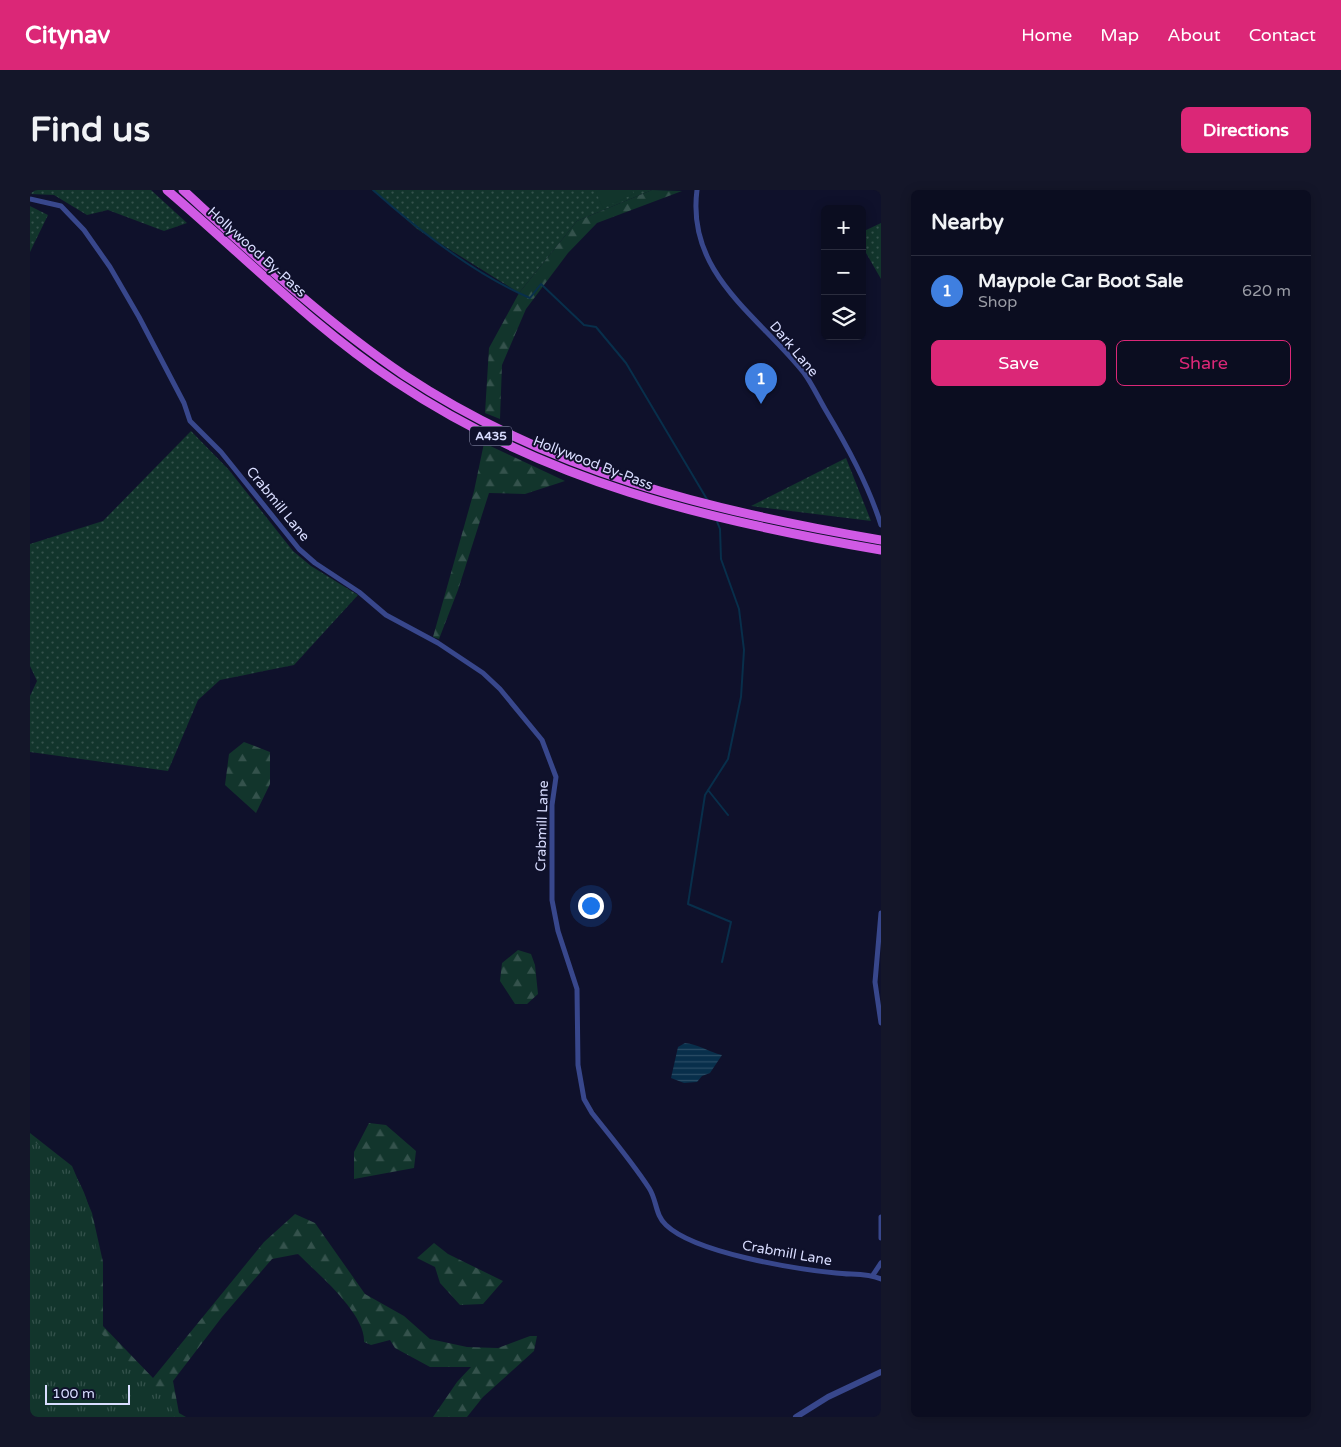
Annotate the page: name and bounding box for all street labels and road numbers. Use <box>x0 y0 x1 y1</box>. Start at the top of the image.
street label: Hollywood By-Pass <box>204 203 310 301</box>
street label: Dark Lane <box>766 318 822 380</box>
road number: A435 <box>470 427 512 446</box>
street label: Hollywood By-Pass <box>531 432 656 494</box>
street label: Crabmill Lane <box>243 463 313 545</box>
street label: Crabmill Lane <box>532 780 552 872</box>
street label: Crabmill Lane <box>741 1237 833 1269</box>

